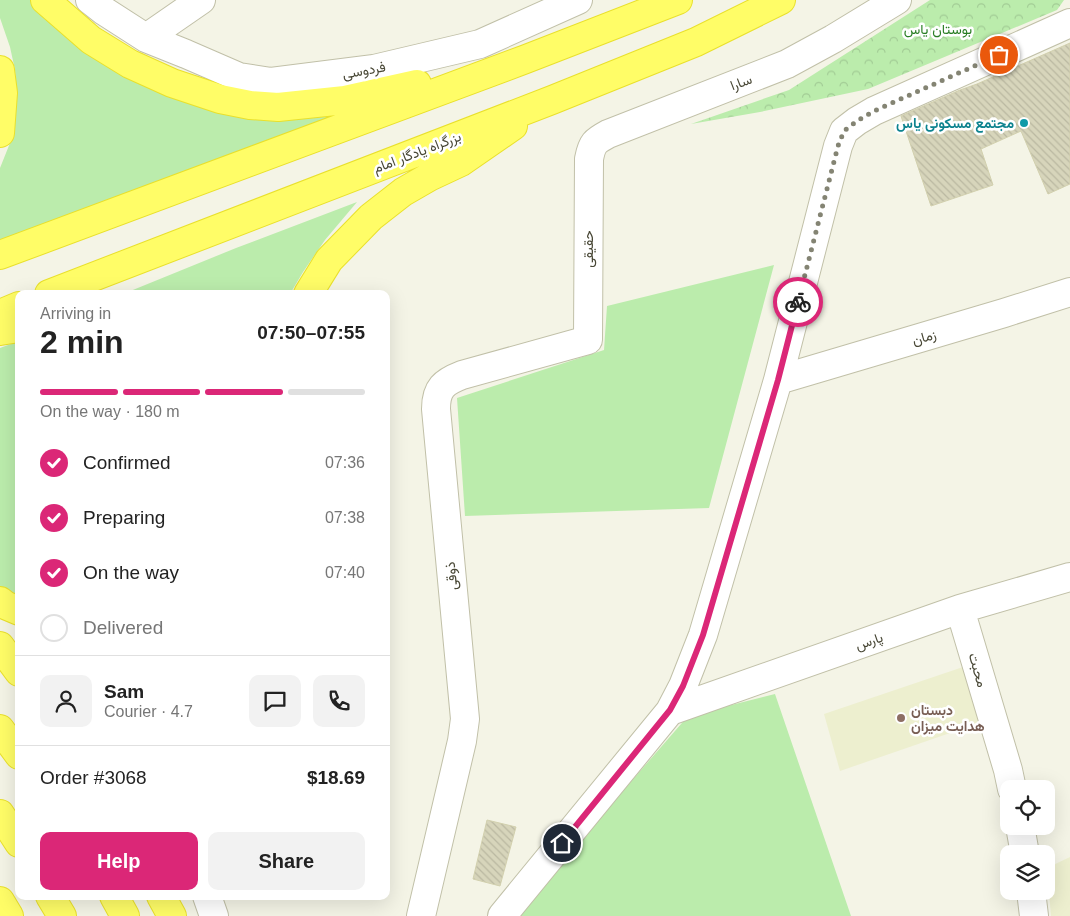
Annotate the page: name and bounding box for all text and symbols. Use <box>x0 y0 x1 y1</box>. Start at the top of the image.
park label: بوستان یاس <box>904 21 972 38</box>
pin <box>978 34 1020 76</box>
icon: bag <box>985 41 1013 69</box>
street label: فردوسی <box>341 58 387 83</box>
street label: سارا <box>728 71 754 94</box>
place label: مجتمع مسکونی یاس <box>896 115 1014 133</box>
marker: مجتمع مسکونی یاس <box>1018 117 1030 129</box>
street label: بزرگراه یادگار امام <box>371 128 464 177</box>
street label: حقیقی <box>580 230 597 268</box>
courier <box>773 277 823 327</box>
icon: bike <box>784 288 812 316</box>
text: Arriving in <box>40 305 111 322</box>
text: 07:50–07:55 <box>257 322 365 343</box>
text: 2 min <box>40 324 124 360</box>
street label: زمان <box>910 326 938 349</box>
text: On the way · 180 m <box>40 403 180 420</box>
icon: check <box>40 449 68 477</box>
text: Confirmed <box>83 452 171 473</box>
text: 07:36 <box>325 454 365 471</box>
icon: check <box>40 504 68 532</box>
text: Preparing <box>83 507 165 528</box>
text: 07:38 <box>325 509 365 526</box>
icon: check <box>40 559 68 587</box>
street label: ذوقی <box>442 561 461 591</box>
text: On the way <box>83 562 179 583</box>
text: 07:40 <box>325 564 365 581</box>
text: Delivered <box>83 617 163 638</box>
street label: پارس <box>853 629 886 655</box>
street label: محبت <box>965 651 990 689</box>
button: person <box>40 675 92 727</box>
button: chat <box>249 675 301 727</box>
button: phone <box>313 675 365 727</box>
text: Sam <box>104 681 144 702</box>
place label: دبستان هدایت میزان <box>911 702 985 735</box>
text: Courier · 4.7 <box>104 703 193 720</box>
marker: دبستان هدایت میزان <box>895 712 907 724</box>
text: Order #3068 <box>40 767 147 788</box>
text: $18.69 <box>307 767 365 788</box>
map controls <box>1000 780 1055 900</box>
button: locate <box>1000 780 1055 835</box>
pin <box>541 822 583 864</box>
icon: home <box>548 829 576 857</box>
button: Help <box>40 832 198 890</box>
button: Share <box>208 832 365 890</box>
button: layers <box>1000 845 1055 900</box>

